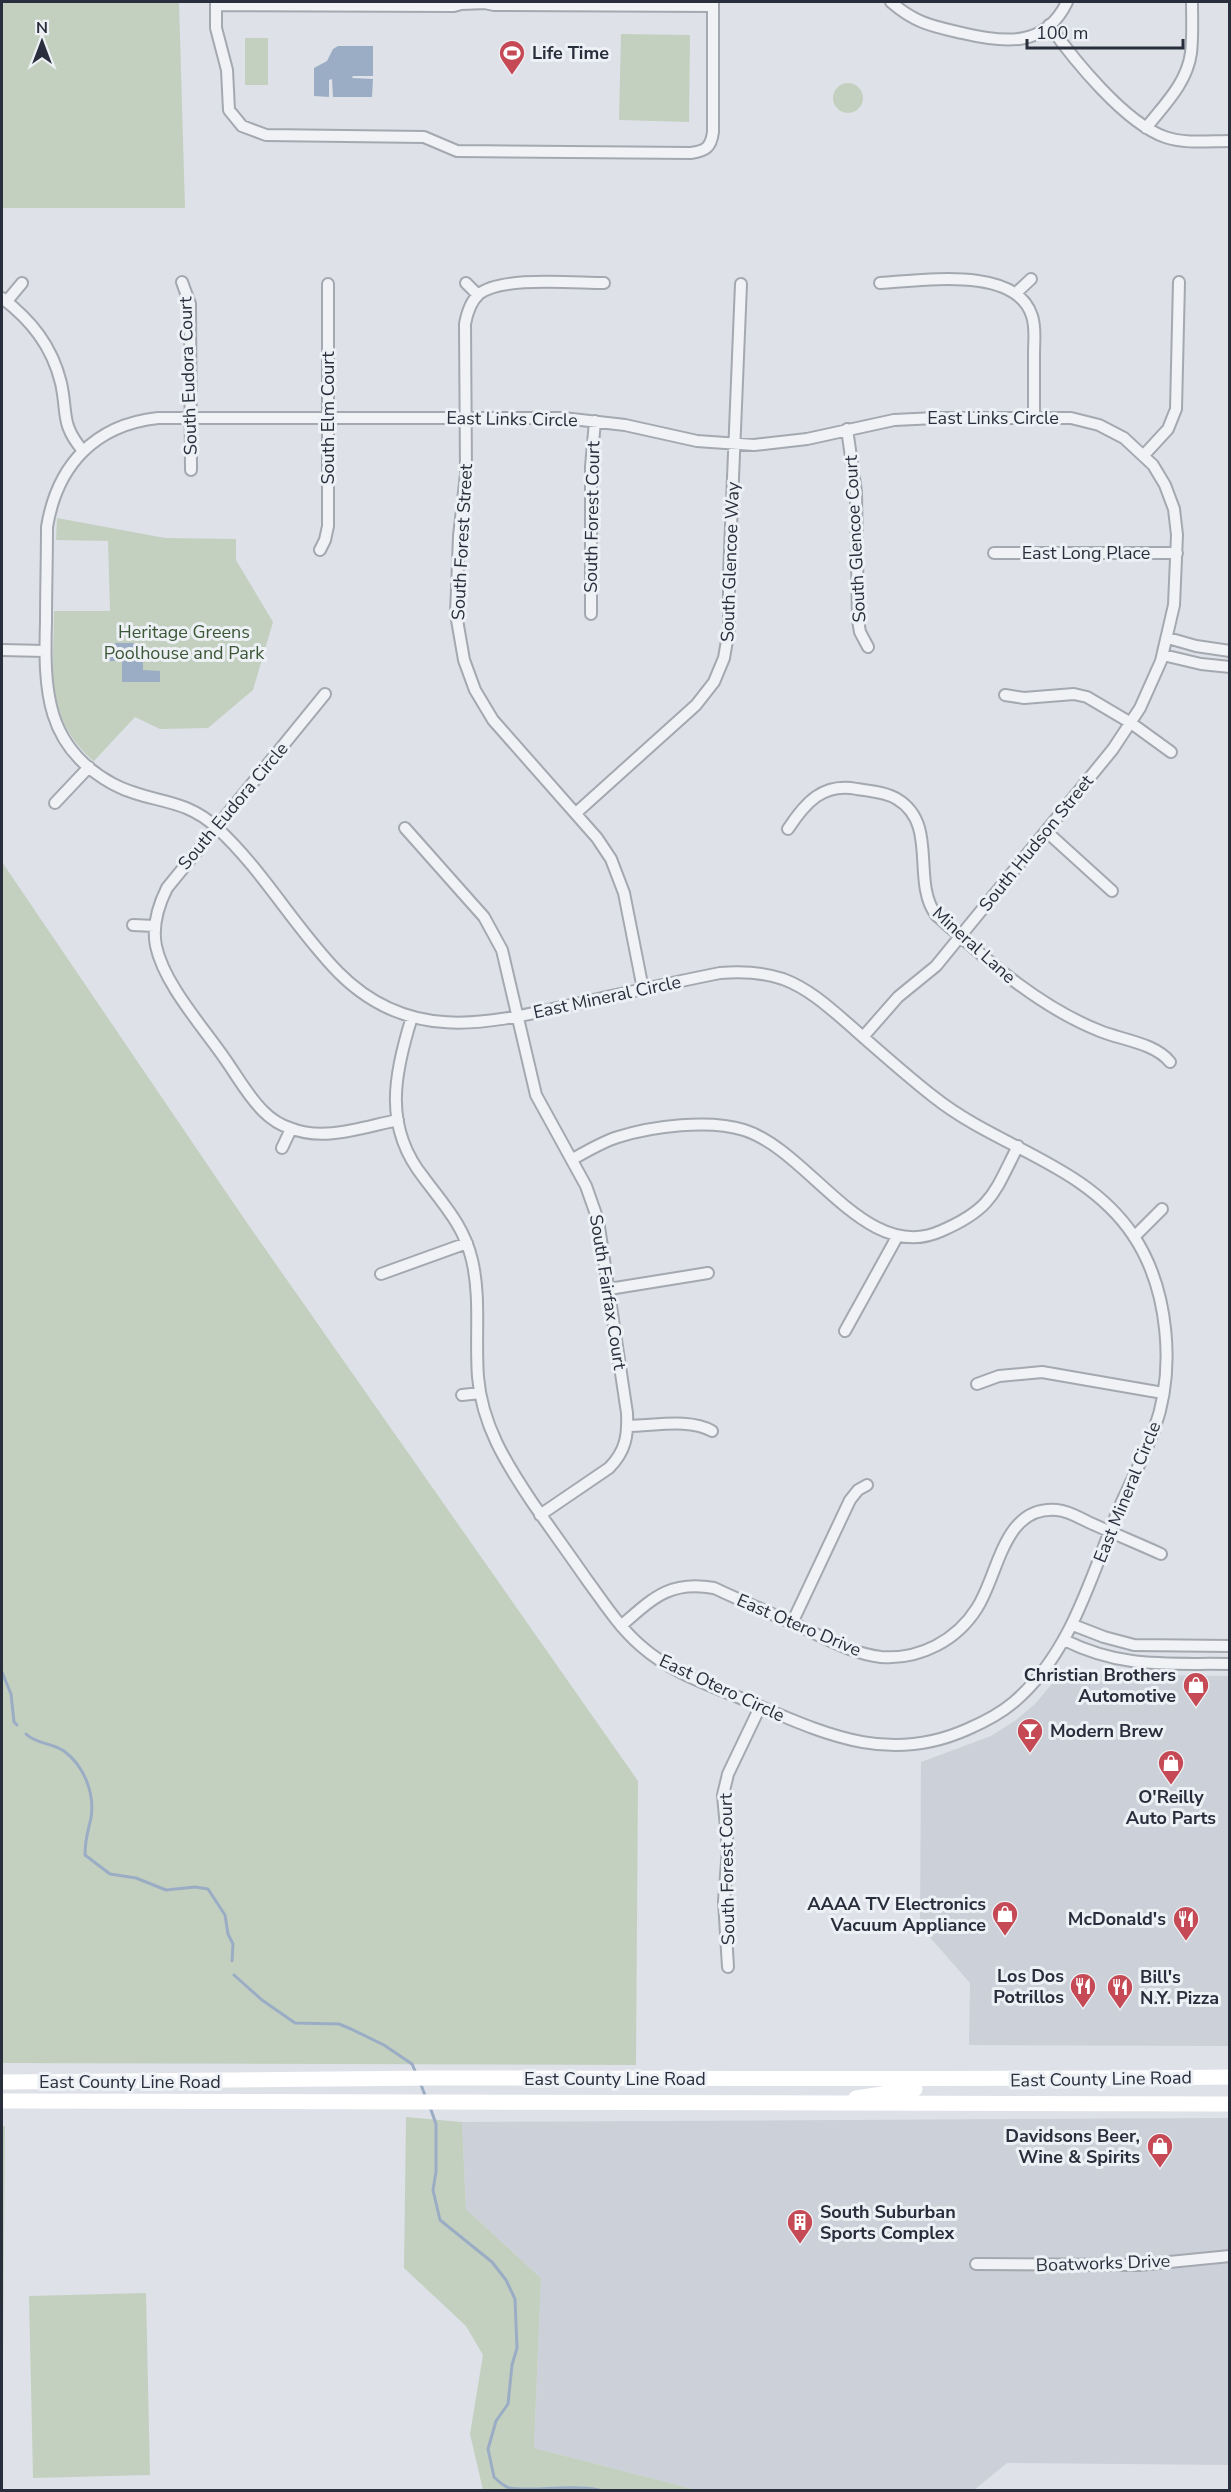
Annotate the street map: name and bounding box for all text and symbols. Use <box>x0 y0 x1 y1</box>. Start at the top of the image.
north arrow <box>12 12 72 72</box>
scale bar <box>1027 12 1183 50</box>
text: N <box>36 17 48 39</box>
text: 100 m <box>1036 21 1088 45</box>
sports icon: Life Time <box>497 38 527 76</box>
place label: Life Time <box>532 41 609 65</box>
street label: South Eudora Court <box>173 296 203 456</box>
street label: South Elm Court <box>316 351 340 485</box>
street label: East Links Circle <box>446 406 578 432</box>
street label: East Links Circle <box>927 406 1059 430</box>
street label: South Forest Court <box>579 440 605 593</box>
street label: South Glencoe Court <box>839 454 871 623</box>
street label: South Forest Street <box>446 463 478 621</box>
street label: South Glencoe Way <box>715 481 745 643</box>
street label: East Long Place <box>1022 541 1150 565</box>
park label: Heritage Greens Poolhouse and Park <box>104 620 265 665</box>
street label: South Eudora Circle <box>172 737 294 875</box>
street label: South Hudson Street <box>973 769 1099 916</box>
street label: Mineral Lane <box>927 901 1021 989</box>
street label: East Mineral Circle <box>531 970 683 1024</box>
street label: South Fairfax Court <box>584 1213 632 1372</box>
street label: East Mineral Circle <box>1088 1418 1166 1566</box>
street label: East Otero Drive <box>733 1588 865 1662</box>
street label: East Otero Circle <box>655 1648 789 1728</box>
place label: Christian Brothers Automotive <box>1024 1663 1176 1708</box>
shop icon: Christian Brothers Automotive <box>1181 1670 1211 1708</box>
bar icon: Modern Brew <box>1015 1716 1045 1754</box>
place label: Modern Brew <box>1050 1719 1164 1743</box>
shop icon: O'Reilly Auto Parts <box>1156 1748 1186 1786</box>
place label: O'Reilly Auto Parts <box>1126 1785 1216 1830</box>
street label: South Forest Court <box>714 1792 740 1945</box>
place label: AAAA TV Electronics Vacuum Appliance <box>807 1892 986 1937</box>
shop icon: AAAA TV Electronics Vacuum Appliance <box>990 1899 1020 1937</box>
restaurant icon: McDonald's <box>1171 1904 1201 1942</box>
place label: McDonald's <box>1068 1907 1166 1931</box>
place label: Los Dos Potrillos <box>993 1964 1064 2009</box>
place label: Bill's N.Y. Pizza <box>1140 1965 1219 2010</box>
restaurant icon: Los Dos Potrillos <box>1068 1971 1098 2009</box>
restaurant icon: Bill's N.Y. Pizza <box>1105 1972 1135 2010</box>
street label: East County Line Road <box>1010 2065 1192 2093</box>
street label: East County Line Road <box>524 2067 706 2091</box>
street label: East County Line Road <box>39 2070 221 2094</box>
place label: Davidsons Beer, Wine & Spirits <box>1005 2124 1140 2169</box>
shop icon: Davidsons Beer, Wine & Spirits <box>1145 2131 1175 2169</box>
place label: South Suburban Sports Complex <box>820 2200 956 2245</box>
building icon: South Suburban Sports Complex <box>785 2207 815 2245</box>
street label: Boatworks Drive <box>1035 2249 1171 2277</box>

